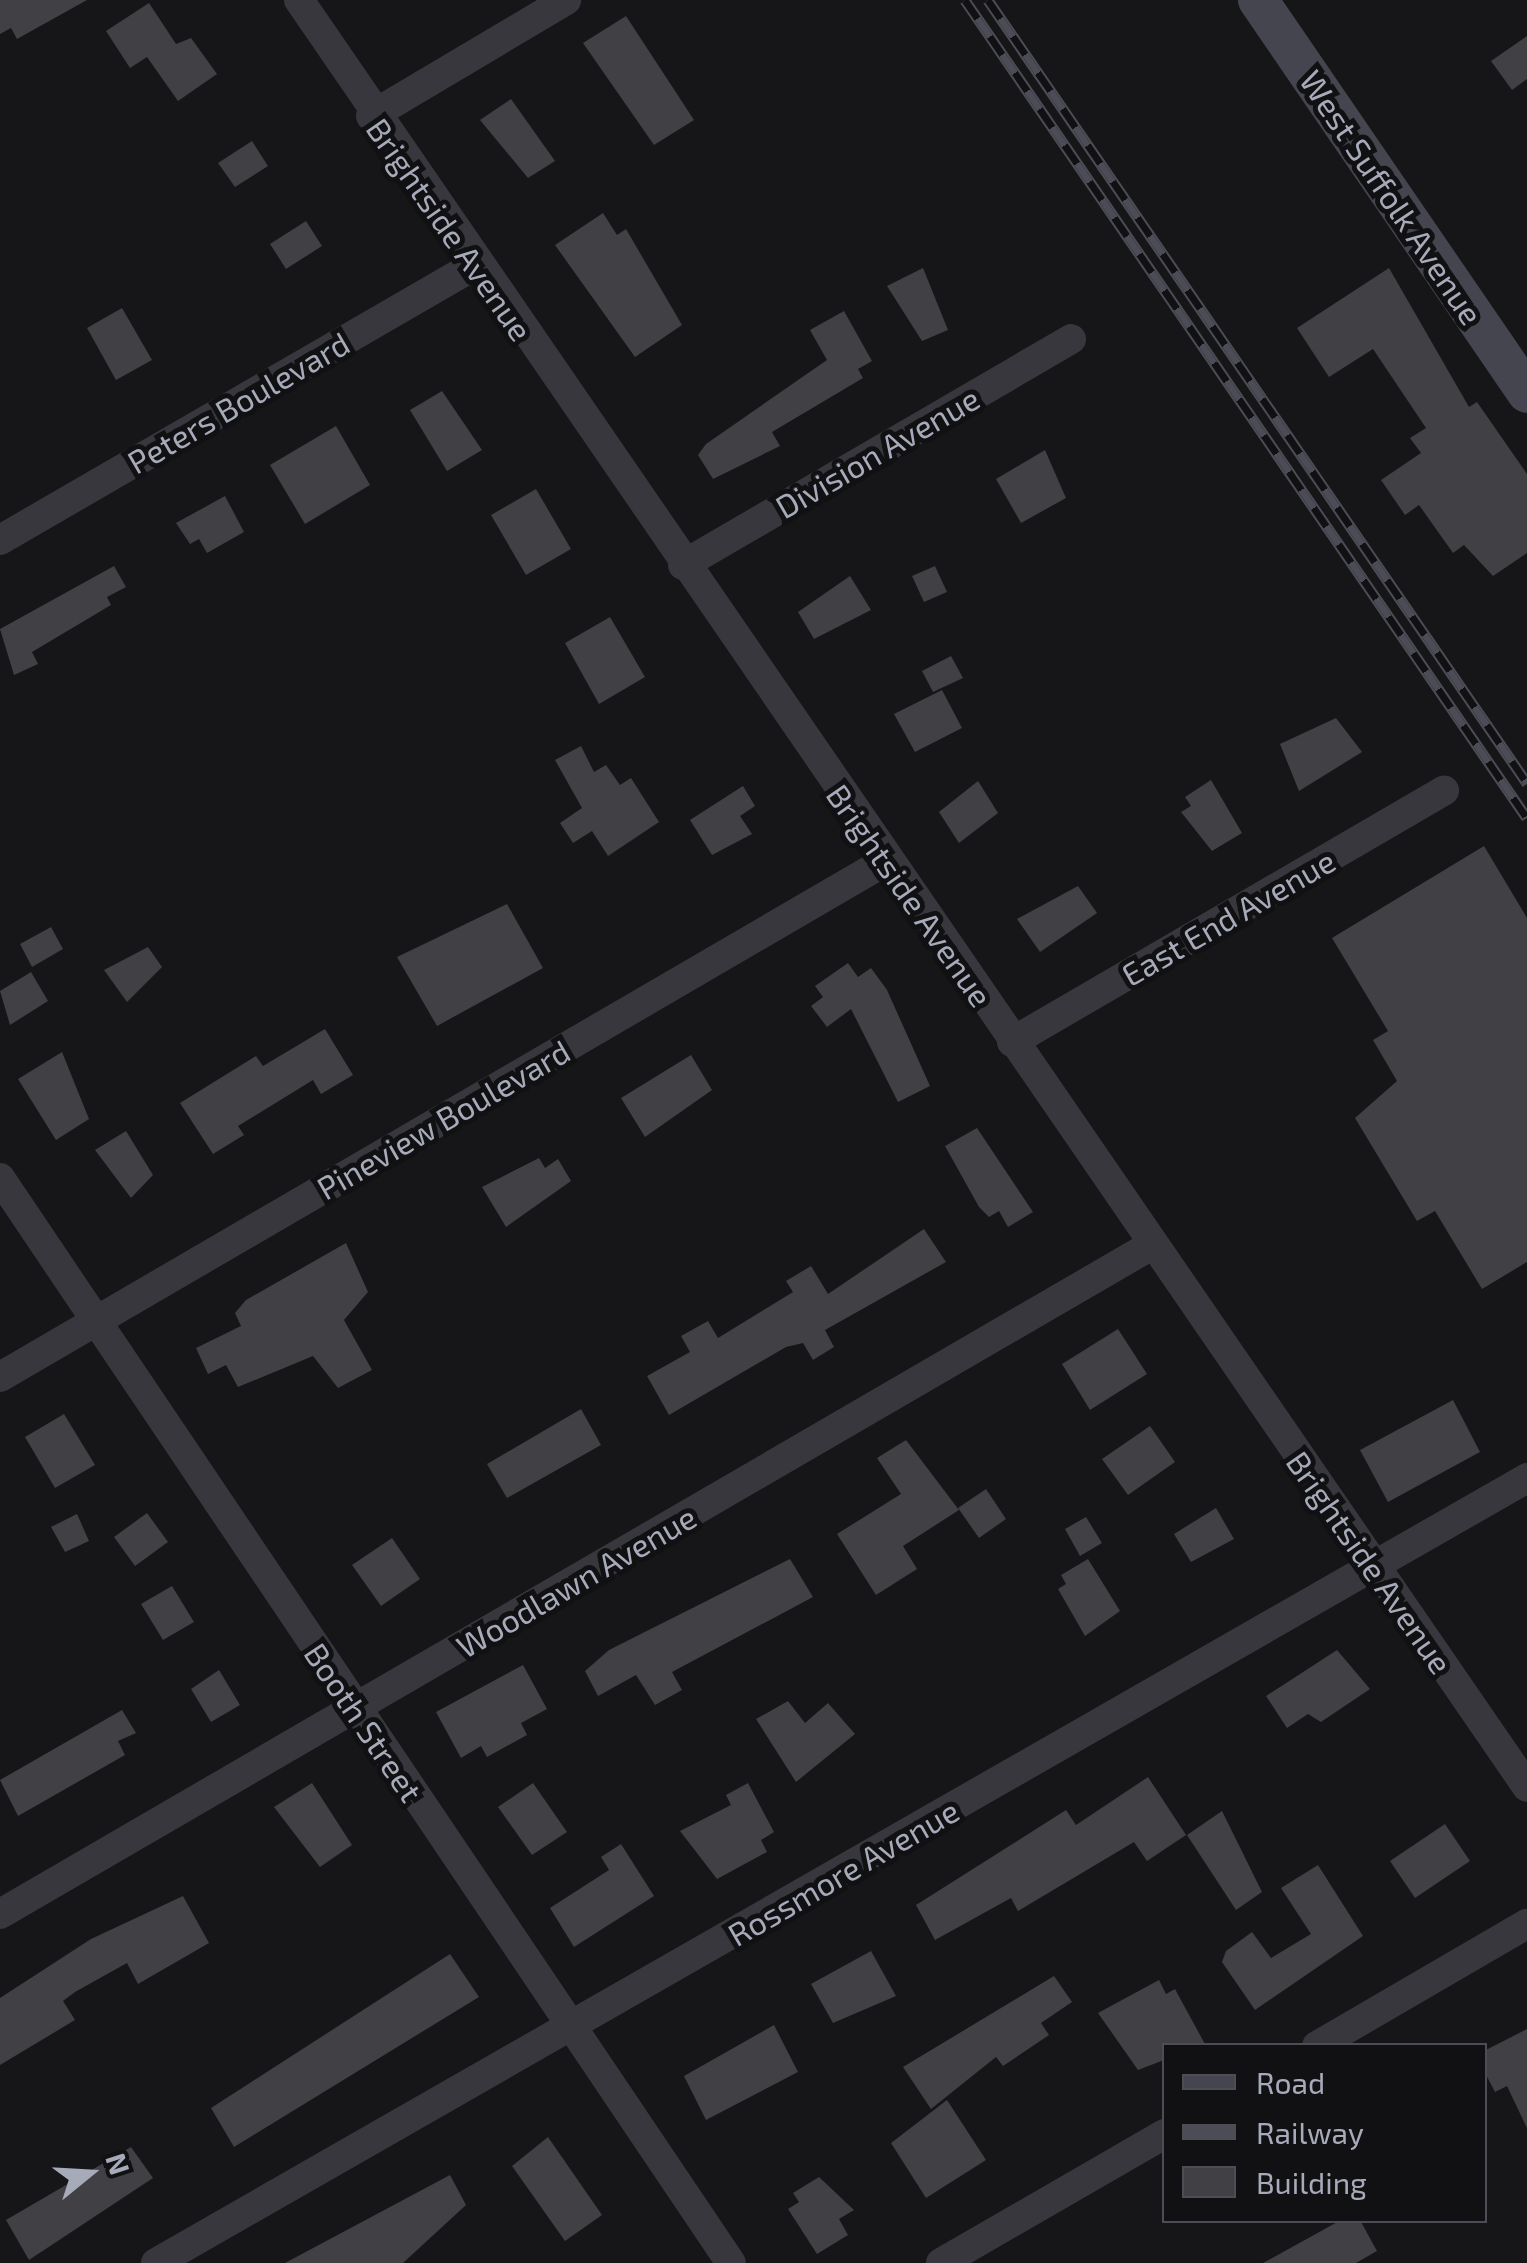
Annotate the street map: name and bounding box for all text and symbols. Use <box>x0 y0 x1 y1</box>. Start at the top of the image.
street label: West Suffolk Avenue <box>1292 62 1492 332</box>
street label: Brightside Avenue <box>359 110 541 348</box>
street label: Peters Boulevard <box>120 323 356 481</box>
street label: Division Avenue <box>768 378 986 526</box>
street label: Brightside Avenue <box>819 776 1001 1014</box>
street label: East End Avenue <box>1114 840 1342 994</box>
street label: Pineview Boulevard <box>309 1031 577 1207</box>
street label: Brightside Avenue <box>1279 1443 1461 1681</box>
street label: Woodlawn Avenue <box>449 1497 703 1665</box>
street label: Booth Street <box>297 1635 431 1809</box>
street label: Rossmore Avenue <box>721 1790 965 1954</box>
legend <box>1162 2043 1487 2223</box>
text: Road <box>1256 2064 1325 2100</box>
text: Railway <box>1256 2114 1364 2150</box>
north arrow <box>40 2123 140 2223</box>
text: N <box>99 2149 138 2179</box>
text: Building <box>1256 2164 1367 2200</box>

